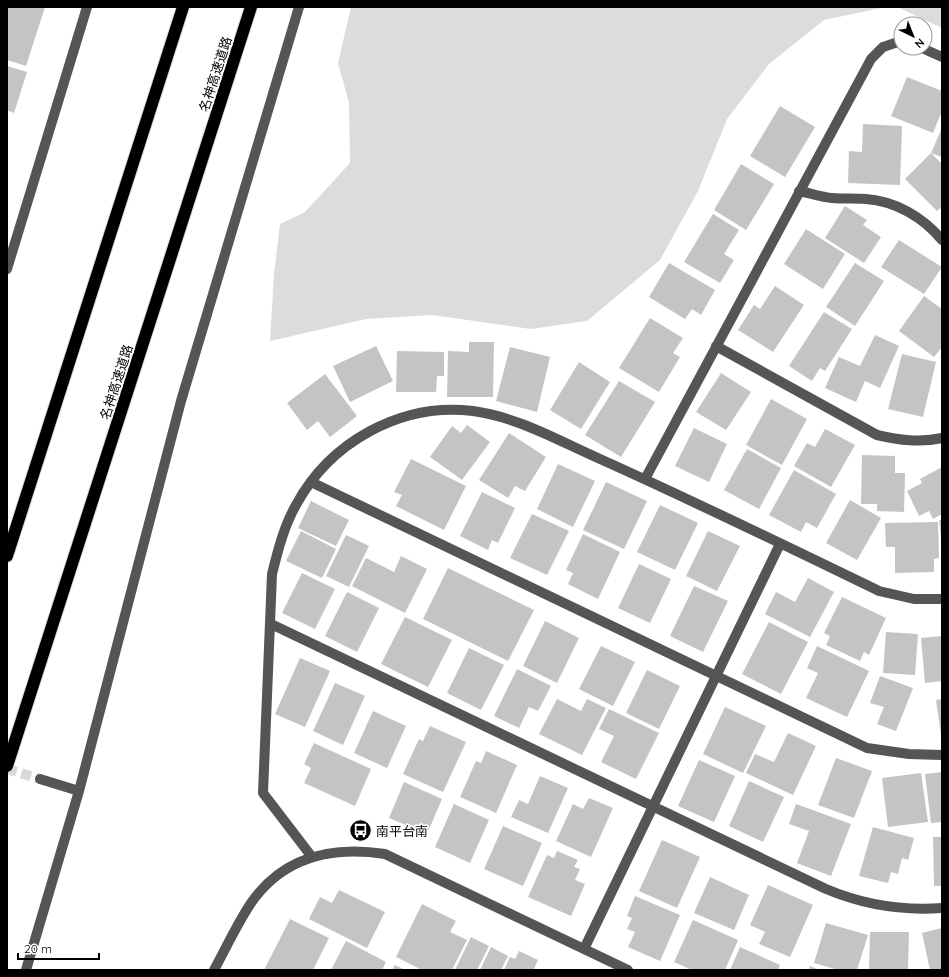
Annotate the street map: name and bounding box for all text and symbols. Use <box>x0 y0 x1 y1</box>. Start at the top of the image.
north arrow <box>893 16 933 56</box>
street label: 名神高速道路 <box>195 34 235 114</box>
text: N <box>912 35 928 51</box>
street label: 名神高速道路 <box>96 342 136 422</box>
bus stop icon: 南平台南 <box>347 818 373 844</box>
place label: 南平台南 <box>376 823 428 839</box>
scale bar <box>18 935 99 961</box>
text: 20 m <box>24 941 52 956</box>

